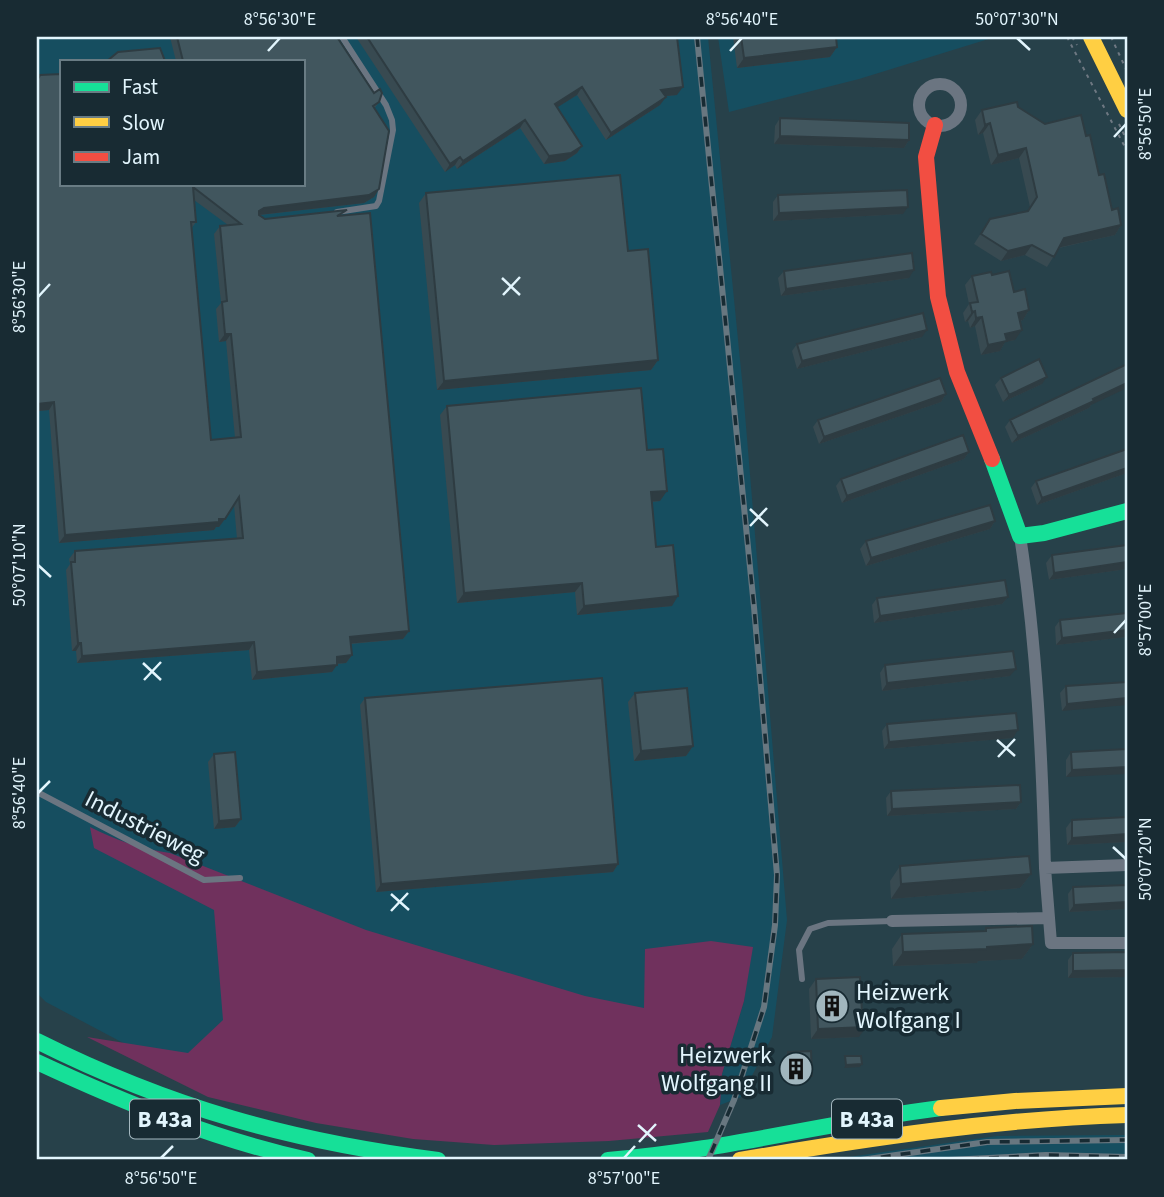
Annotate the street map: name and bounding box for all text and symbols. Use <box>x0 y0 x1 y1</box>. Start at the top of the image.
text: 8°56'30"E <box>244 7 316 32</box>
text: 8°56'40"E <box>706 7 778 32</box>
text: 50°07'30"N <box>975 7 1059 32</box>
legend <box>60 60 304 186</box>
text: Fast <box>122 72 158 102</box>
text: 8°56'50"E <box>1133 88 1158 160</box>
text: Slow <box>122 108 165 138</box>
text: Jam <box>122 142 160 172</box>
text: 8°56'30"E <box>7 261 32 333</box>
text: 50°07'10"N <box>7 523 32 607</box>
text: 8°57'00"E <box>1133 584 1158 656</box>
text: 8°56'40"E <box>7 757 32 829</box>
street label: Industrieweg <box>79 782 211 872</box>
text: 50°07'20"N <box>1133 817 1158 901</box>
place label: Heizwerk Wolfgang I <box>856 975 961 1038</box>
building icon: Heizwerk Wolfgang I <box>813 987 851 1025</box>
place label: Heizwerk Wolfgang II <box>661 1038 772 1101</box>
building icon: Heizwerk Wolfgang II <box>777 1050 815 1088</box>
road number: B 43a <box>130 1100 200 1138</box>
road number: B 43a <box>832 1100 902 1138</box>
text: 8°56'50"E <box>125 1166 197 1191</box>
text: 8°57'00"E <box>588 1166 660 1191</box>

